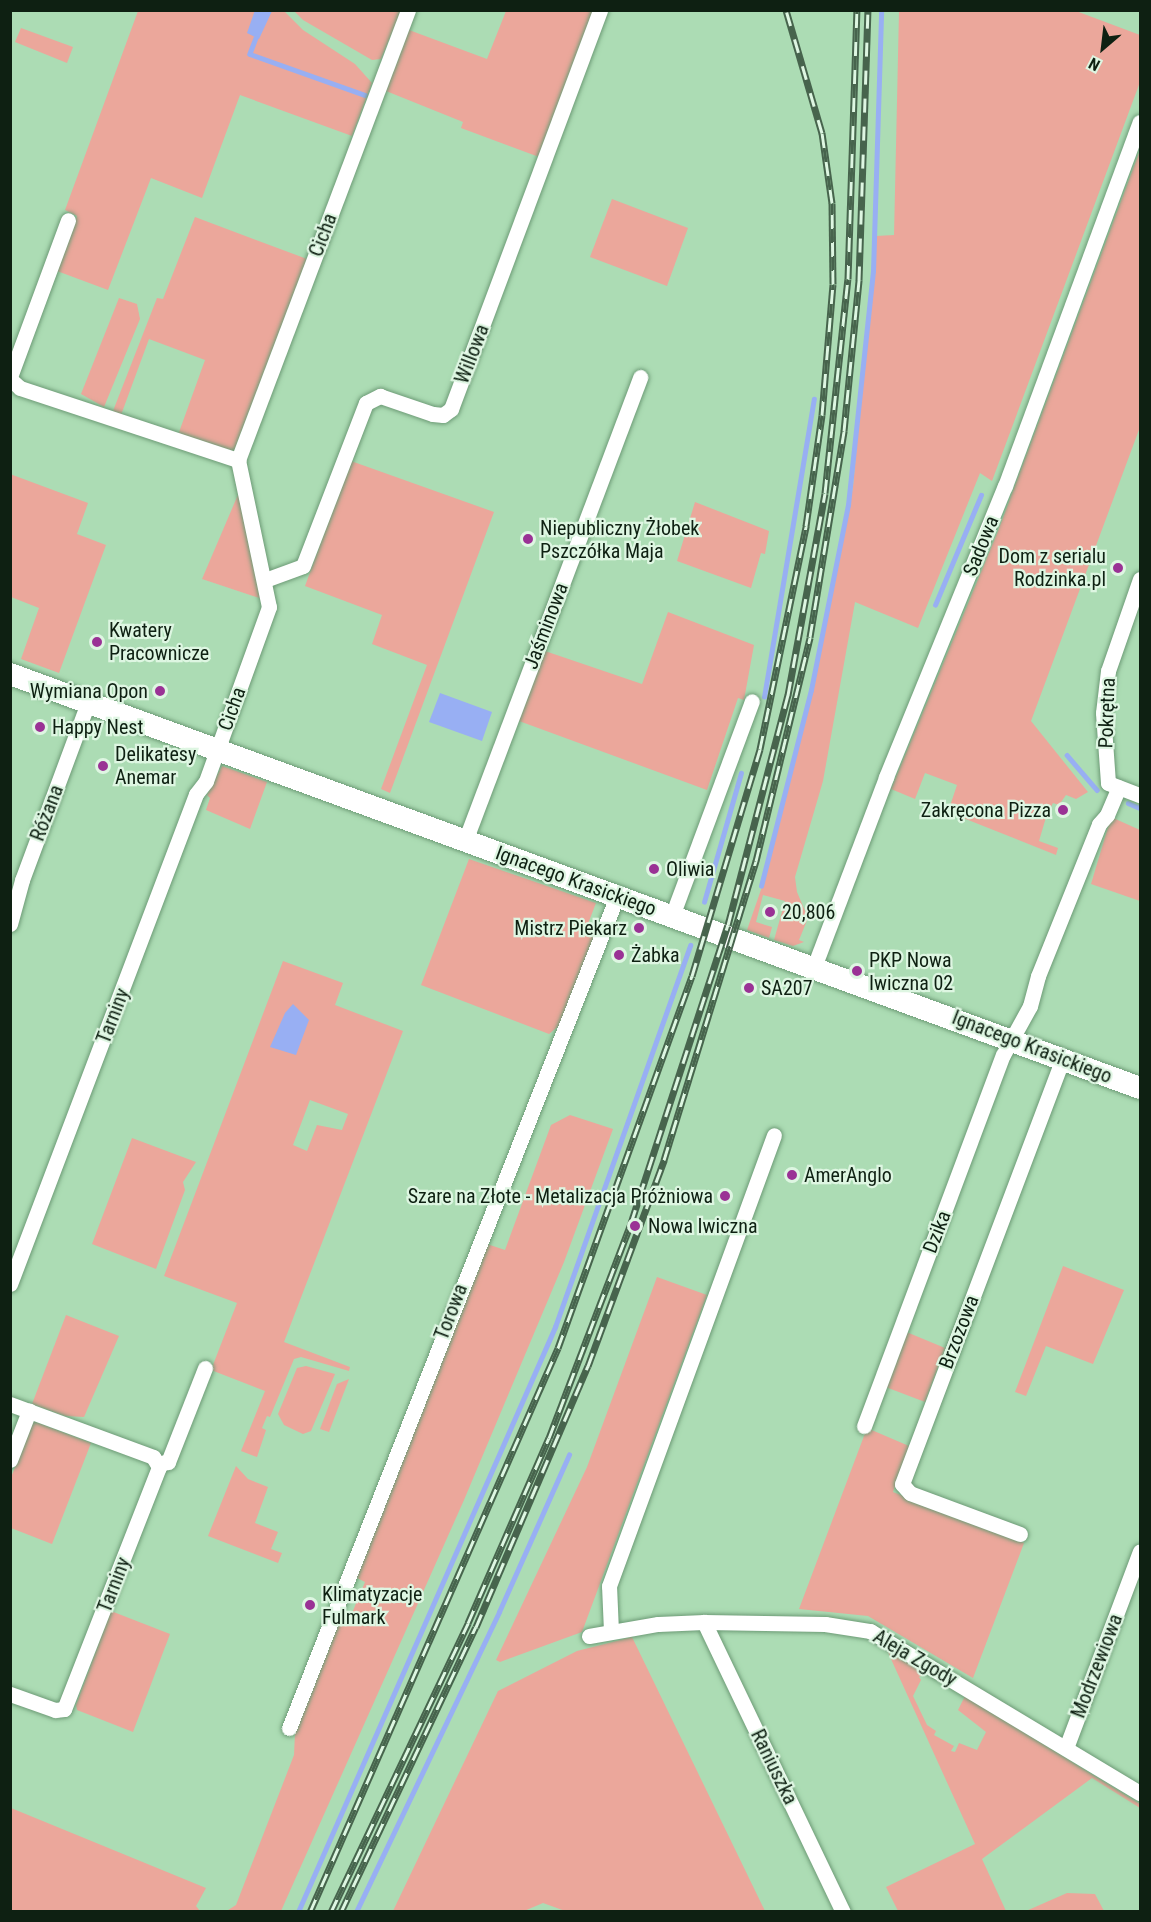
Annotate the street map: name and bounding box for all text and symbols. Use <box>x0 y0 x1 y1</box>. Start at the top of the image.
north arrow <box>1073 18 1133 78</box>
text: N <box>1086 54 1103 75</box>
street label: Cicha <box>304 210 342 260</box>
street label: Willowa <box>450 321 494 387</box>
street label: Sadowa <box>958 513 1004 579</box>
place label: Niepubliczny Żłobek Pszczółka Maja <box>540 516 699 563</box>
marker: Niepubliczny Żłobek Pszczółka Maja <box>521 532 535 546</box>
place label: Dom z serialu Rodzinka.pl <box>999 544 1106 591</box>
marker: Dom z serialu Rodzinka.pl <box>1111 561 1125 575</box>
street label: Jaśminowa <box>519 580 573 672</box>
place label: Kwatery Pracownicze <box>109 618 209 665</box>
marker: Kwatery Pracownicze <box>90 635 104 649</box>
street label: Pokrętna <box>1094 677 1120 749</box>
place label: Wymiana Opon <box>30 679 148 703</box>
marker: Wymiana Opon <box>153 684 167 698</box>
street label: Cicha <box>213 684 251 734</box>
place label: Happy Nest <box>52 715 143 739</box>
marker: Happy Nest <box>33 720 47 734</box>
place label: Delikatesy Anemar <box>115 742 196 789</box>
marker: Delikatesy Anemar <box>96 759 110 773</box>
street label: Różana <box>25 782 69 844</box>
place label: Zakręcona Pizza <box>921 798 1051 822</box>
marker: Zakręcona Pizza <box>1056 803 1070 817</box>
street label: Ignacego Krasickiego <box>492 841 660 921</box>
place label: Oliwia <box>666 857 714 881</box>
marker: Oliwia <box>647 862 661 876</box>
place label: 20,806 <box>782 900 835 924</box>
marker: 20,806 <box>763 905 777 919</box>
place label: Mistrz Piekarz <box>514 916 627 940</box>
marker: Mistrz Piekarz <box>632 921 646 935</box>
place label: Żabka <box>631 943 679 967</box>
marker: Żabka <box>612 948 626 962</box>
place label: PKP Nowa Iwiczna 02 <box>869 948 953 995</box>
marker: PKP Nowa Iwiczna 02 <box>850 964 864 978</box>
place label: SA207 <box>761 976 813 1000</box>
marker: SA207 <box>742 981 756 995</box>
street label: Tarniny <box>92 985 134 1047</box>
street label: Ignacego Krasickiego <box>949 1005 1115 1089</box>
place label: AmerAnglo <box>804 1163 892 1187</box>
marker: AmerAnglo <box>785 1168 799 1182</box>
place label: Szare na Złote - Metalizacja Próżniowa <box>408 1184 713 1208</box>
marker: Szare na Złote - Metalizacja Próżniowa <box>718 1189 732 1203</box>
street label: Dzika <box>918 1207 956 1257</box>
place label: Nowa Iwiczna <box>648 1214 757 1238</box>
marker: Nowa Iwiczna <box>626 1217 644 1235</box>
street label: Torowa <box>429 1281 473 1343</box>
street label: Brzozowa <box>934 1292 984 1372</box>
street label: Tarniny <box>93 1554 135 1616</box>
place label: Klimatyzacje Fulmark <box>322 1582 422 1629</box>
marker: Klimatyzacje Fulmark <box>303 1598 317 1612</box>
street label: Modrzewiowa <box>1066 1611 1128 1721</box>
street label: Aleja Zgody <box>869 1624 961 1692</box>
street label: Raniuszka <box>746 1726 802 1808</box>

